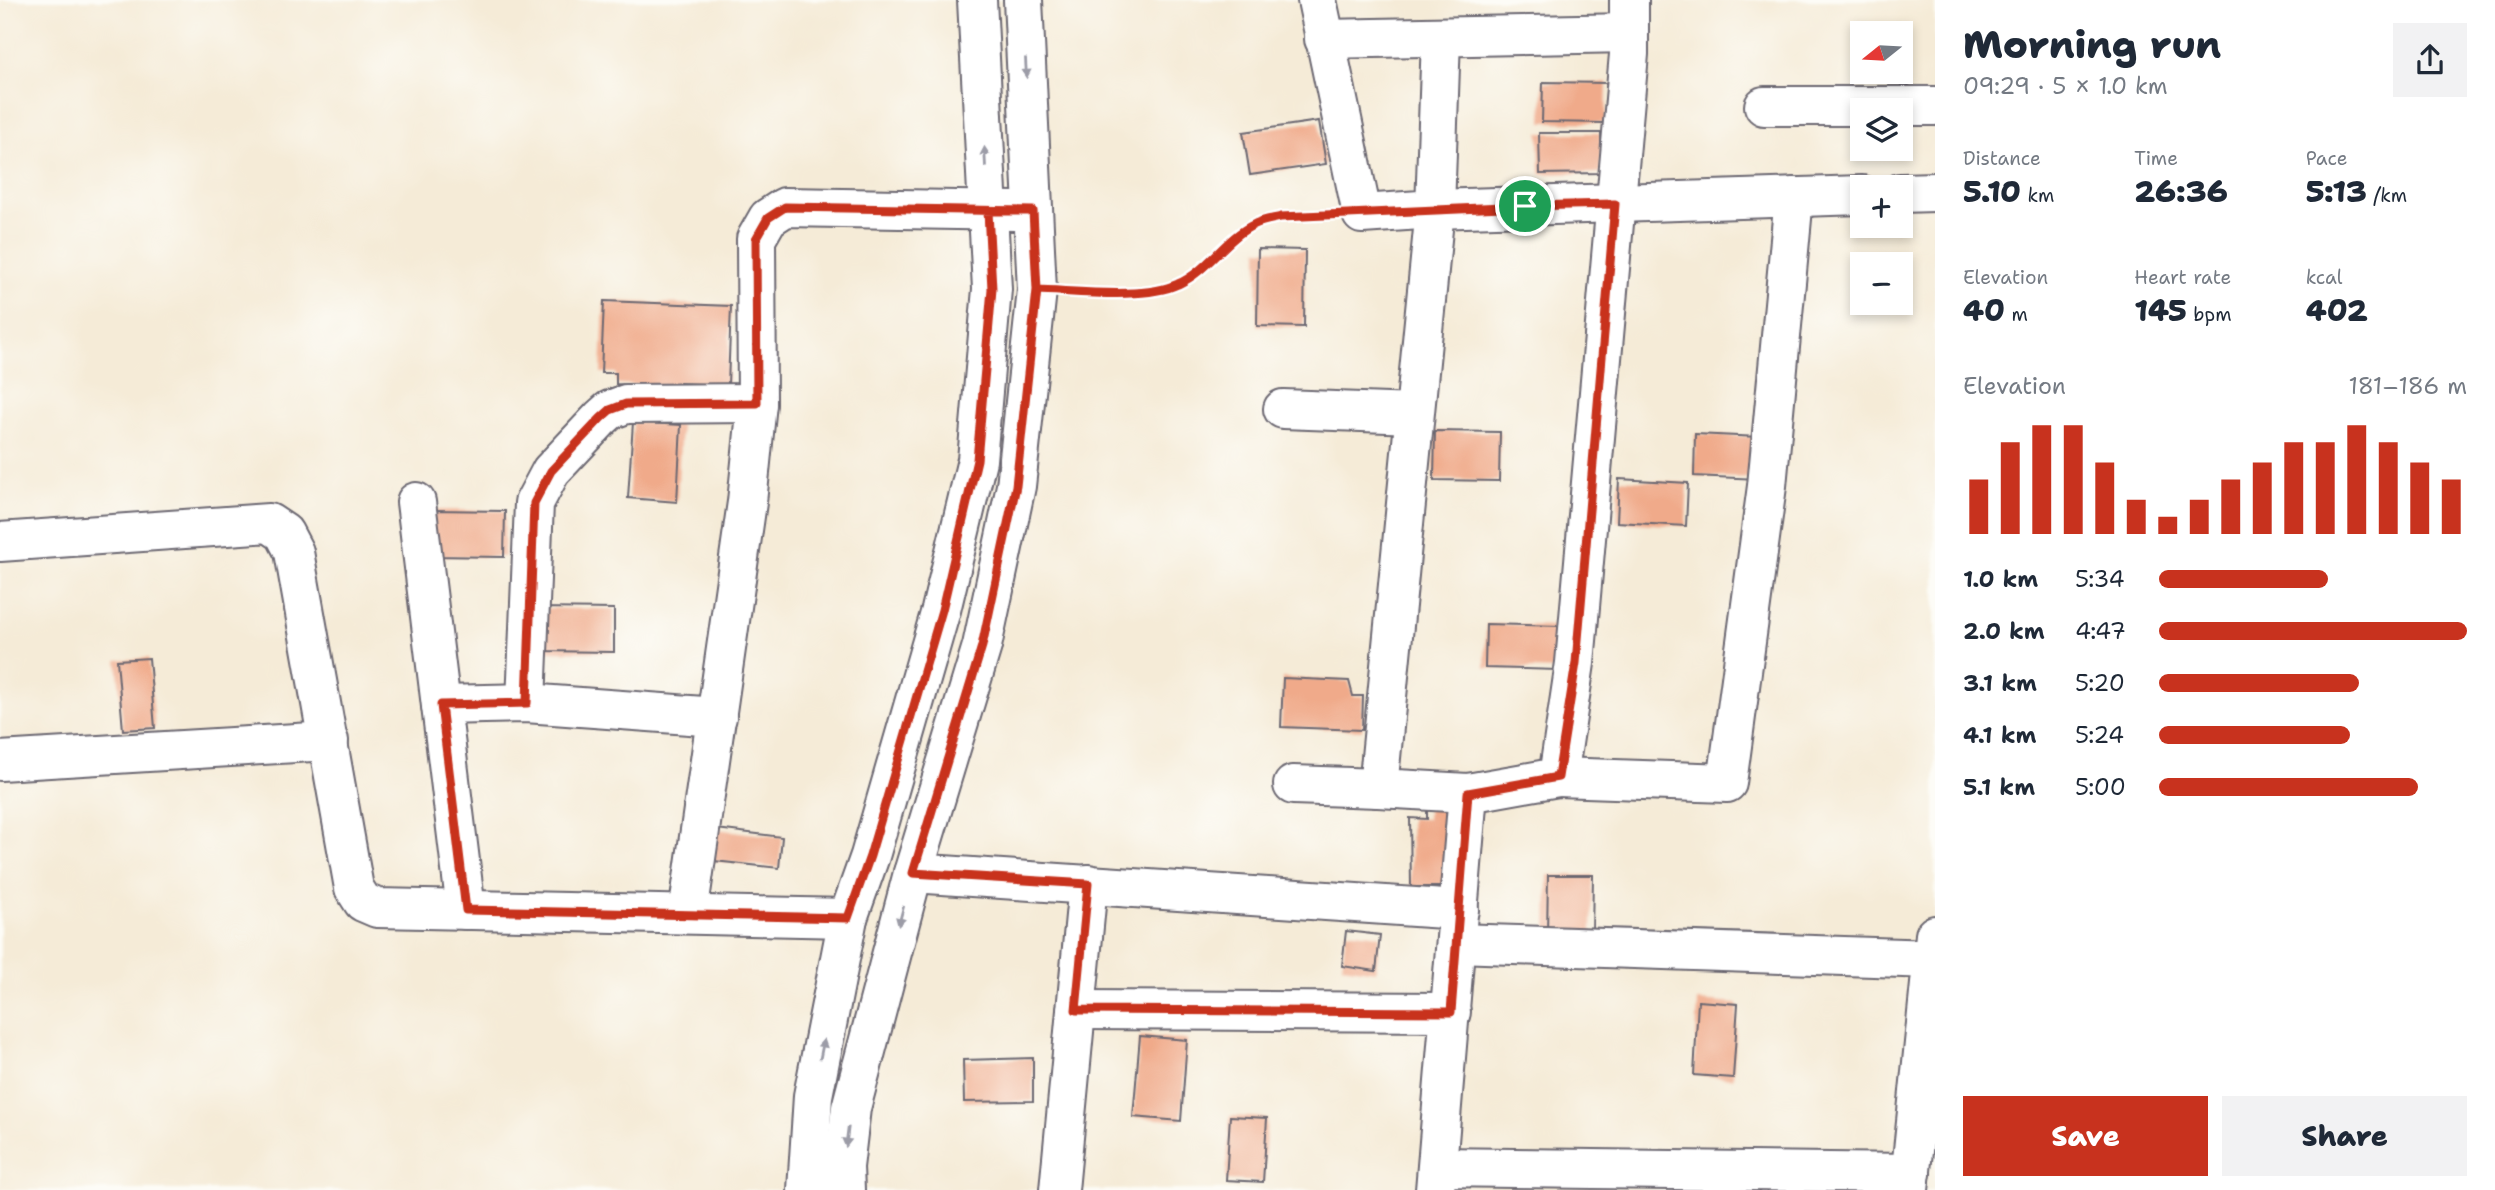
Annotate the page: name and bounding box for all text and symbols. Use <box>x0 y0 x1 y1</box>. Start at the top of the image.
text: Morning run <box>1963 19 2221 70</box>
north arrow <box>1850 21 1913 84</box>
map controls <box>1850 21 1913 315</box>
button: share <box>2393 23 2467 97</box>
one-way arrow <box>1021 57 1032 79</box>
text: 09:29 · 5 × 1.0 km <box>1963 71 2167 101</box>
button: layers <box>1850 98 1913 161</box>
one-way arrow <box>980 146 991 168</box>
text: Distance <box>1963 146 2041 171</box>
text: Time <box>2134 146 2178 171</box>
text: Pace <box>2306 146 2347 171</box>
text: 5.10 <box>1963 171 2021 212</box>
text: 26:36 <box>2134 171 2228 212</box>
text: 5:13 <box>2306 171 2367 212</box>
button: + <box>1850 175 1913 238</box>
pin <box>1495 176 1555 236</box>
text: km <box>2021 183 2055 208</box>
text: /km <box>2367 183 2407 208</box>
icon: arrive <box>1506 187 1544 225</box>
button: − <box>1850 252 1913 315</box>
text: Elevation <box>1963 265 2048 290</box>
text: Heart rate <box>2134 265 2231 290</box>
text: kcal <box>2306 265 2343 290</box>
text: 40 <box>1963 290 2005 331</box>
text: 145 <box>2134 290 2187 331</box>
text: 402 <box>2306 290 2368 331</box>
text: m <box>2005 302 2028 327</box>
text: bpm <box>2187 302 2232 327</box>
text: Elevation <box>1963 371 2066 401</box>
text: 181–186 m <box>2348 371 2467 401</box>
text: 1.0 km <box>1963 564 2038 594</box>
text: 5:34 <box>2075 564 2125 594</box>
text: 2.0 km <box>1963 616 2045 646</box>
text: 4:47 <box>2075 616 2126 646</box>
text: 3.1 km <box>1963 668 2037 698</box>
text: 5:20 <box>2075 668 2125 698</box>
text: 4.1 km <box>1963 720 2036 750</box>
text: 5:24 <box>2075 720 2124 750</box>
text: 5.1 km <box>1963 772 2035 802</box>
text: 5:00 <box>2075 772 2126 802</box>
one-way arrow <box>895 905 906 927</box>
one-way arrow <box>817 1038 828 1060</box>
button: Save <box>1963 1096 2208 1176</box>
button: Share <box>2222 1096 2467 1176</box>
one-way arrow <box>842 1126 853 1148</box>

